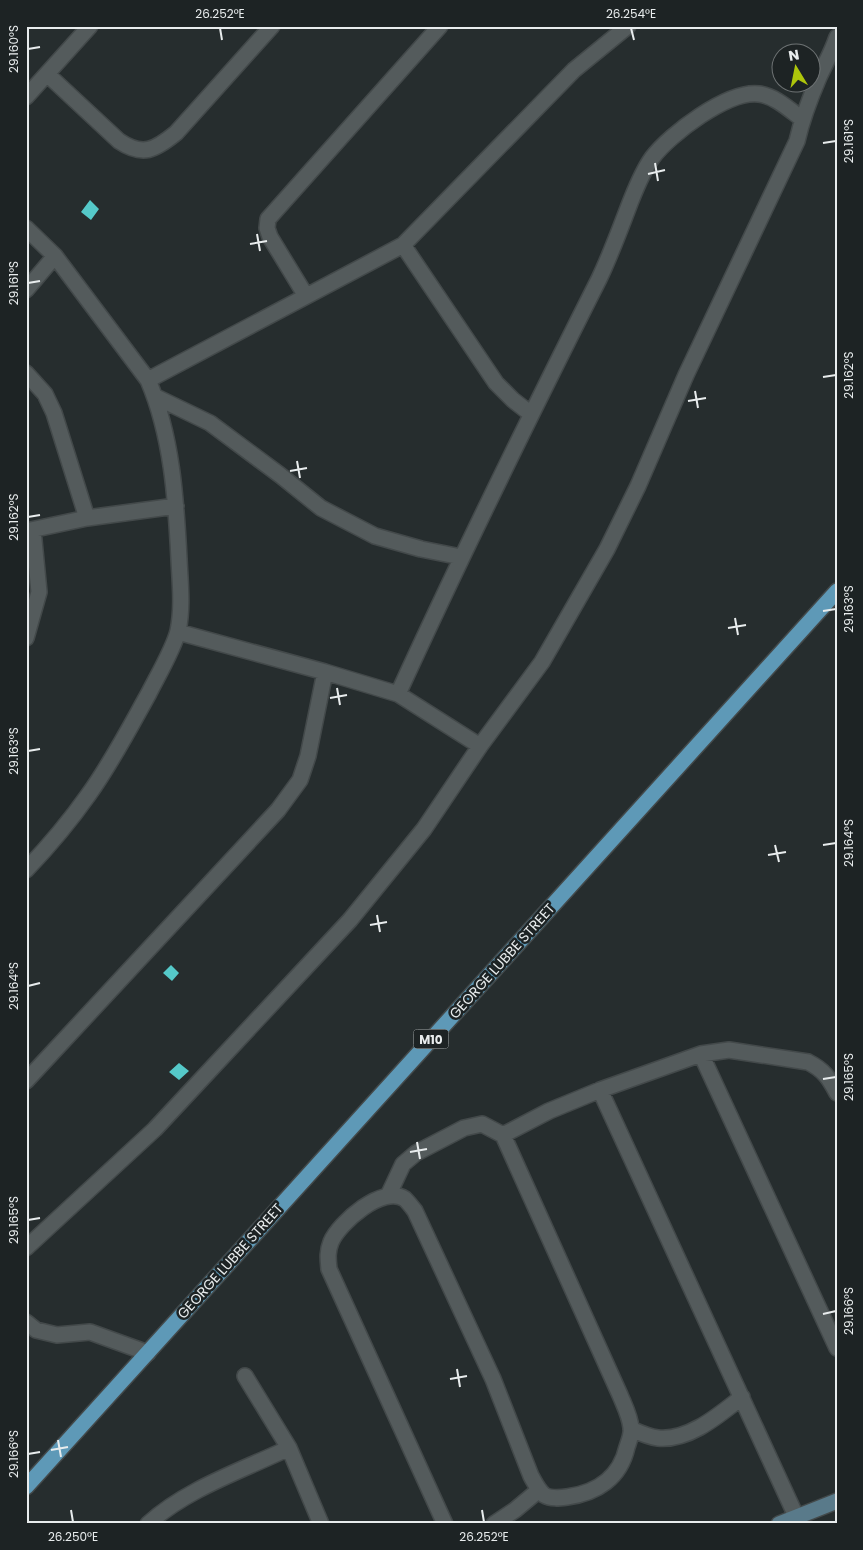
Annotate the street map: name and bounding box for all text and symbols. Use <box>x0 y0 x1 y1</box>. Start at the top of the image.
text: 26.252°E <box>195 5 245 22</box>
text: 26.254°E <box>606 5 656 22</box>
text: 29.160°S <box>5 25 22 73</box>
north arrow <box>770 42 820 92</box>
text: N <box>787 44 801 66</box>
text: 29.161°S <box>840 119 857 163</box>
text: 29.161°S <box>5 261 22 305</box>
text: 29.162°S <box>840 351 857 399</box>
text: 29.162°S <box>5 493 22 541</box>
text: 29.163°S <box>840 585 857 633</box>
text: 29.163°S <box>5 727 22 775</box>
text: 29.164°S <box>840 819 857 867</box>
street label: GEORGE LUBBE STREET <box>445 899 560 1023</box>
text: 29.164°S <box>5 962 22 1010</box>
road number: M10 <box>414 1030 448 1048</box>
text: 29.165°S <box>840 1053 857 1101</box>
text: 29.165°S <box>5 1196 22 1244</box>
street label: GEORGE LUBBE STREET <box>173 1199 288 1323</box>
text: 29.166°S <box>840 1287 857 1335</box>
text: 29.166°S <box>5 1430 22 1478</box>
text: 26.250°E <box>48 1528 98 1545</box>
text: 26.252°E <box>459 1528 509 1545</box>

